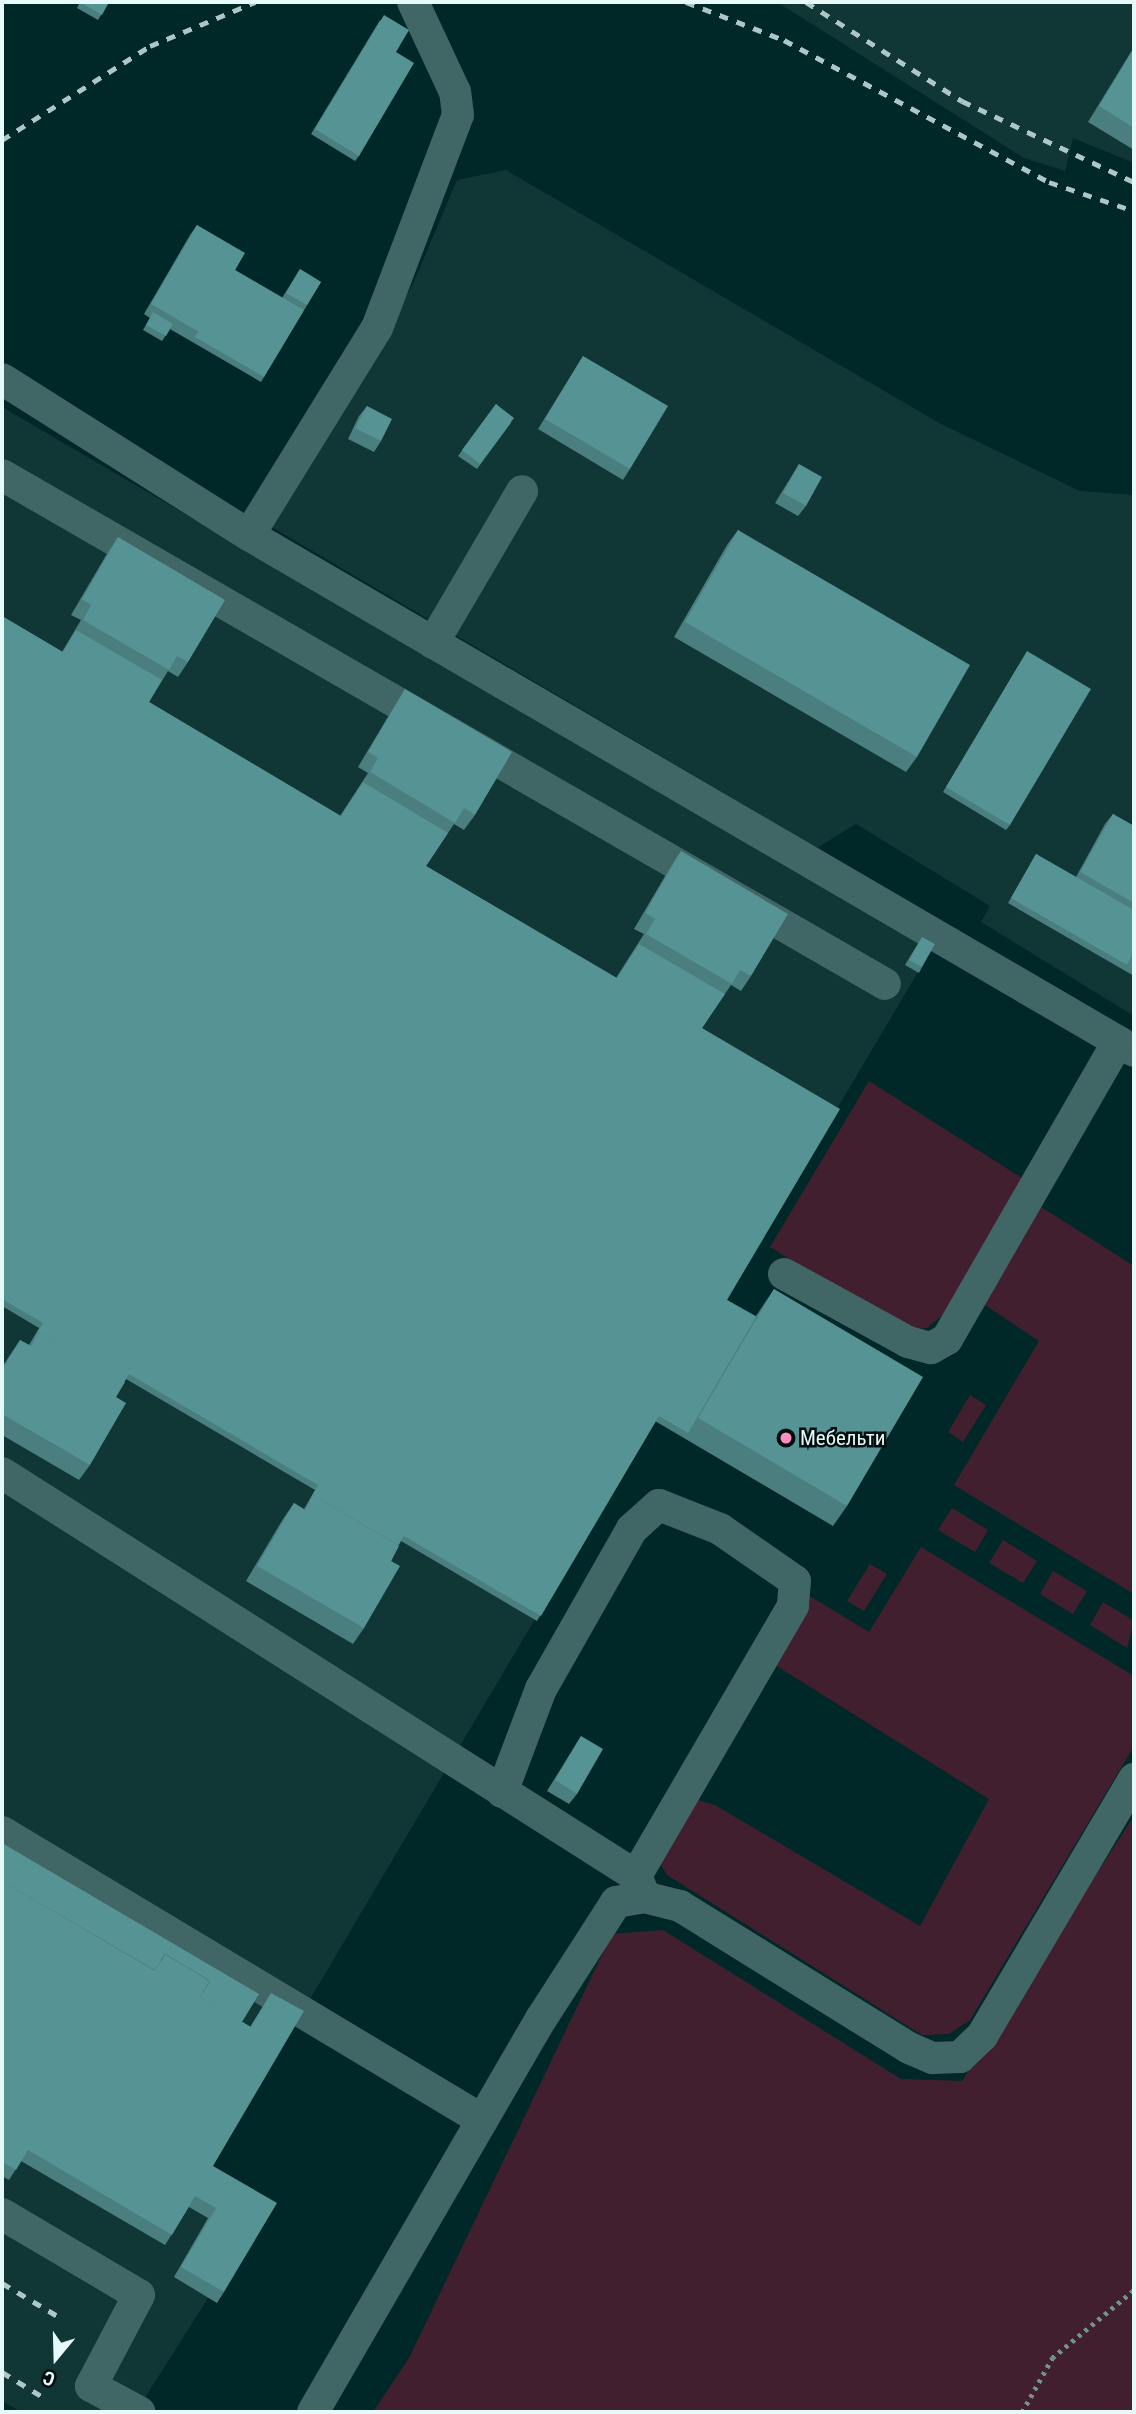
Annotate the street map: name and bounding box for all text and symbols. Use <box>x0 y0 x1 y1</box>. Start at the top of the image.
place label: Мебельти <box>800 1425 885 1451</box>
marker: Мебельти <box>778 1430 794 1446</box>
north arrow <box>21 2323 91 2393</box>
text: С <box>40 2366 58 2391</box>

